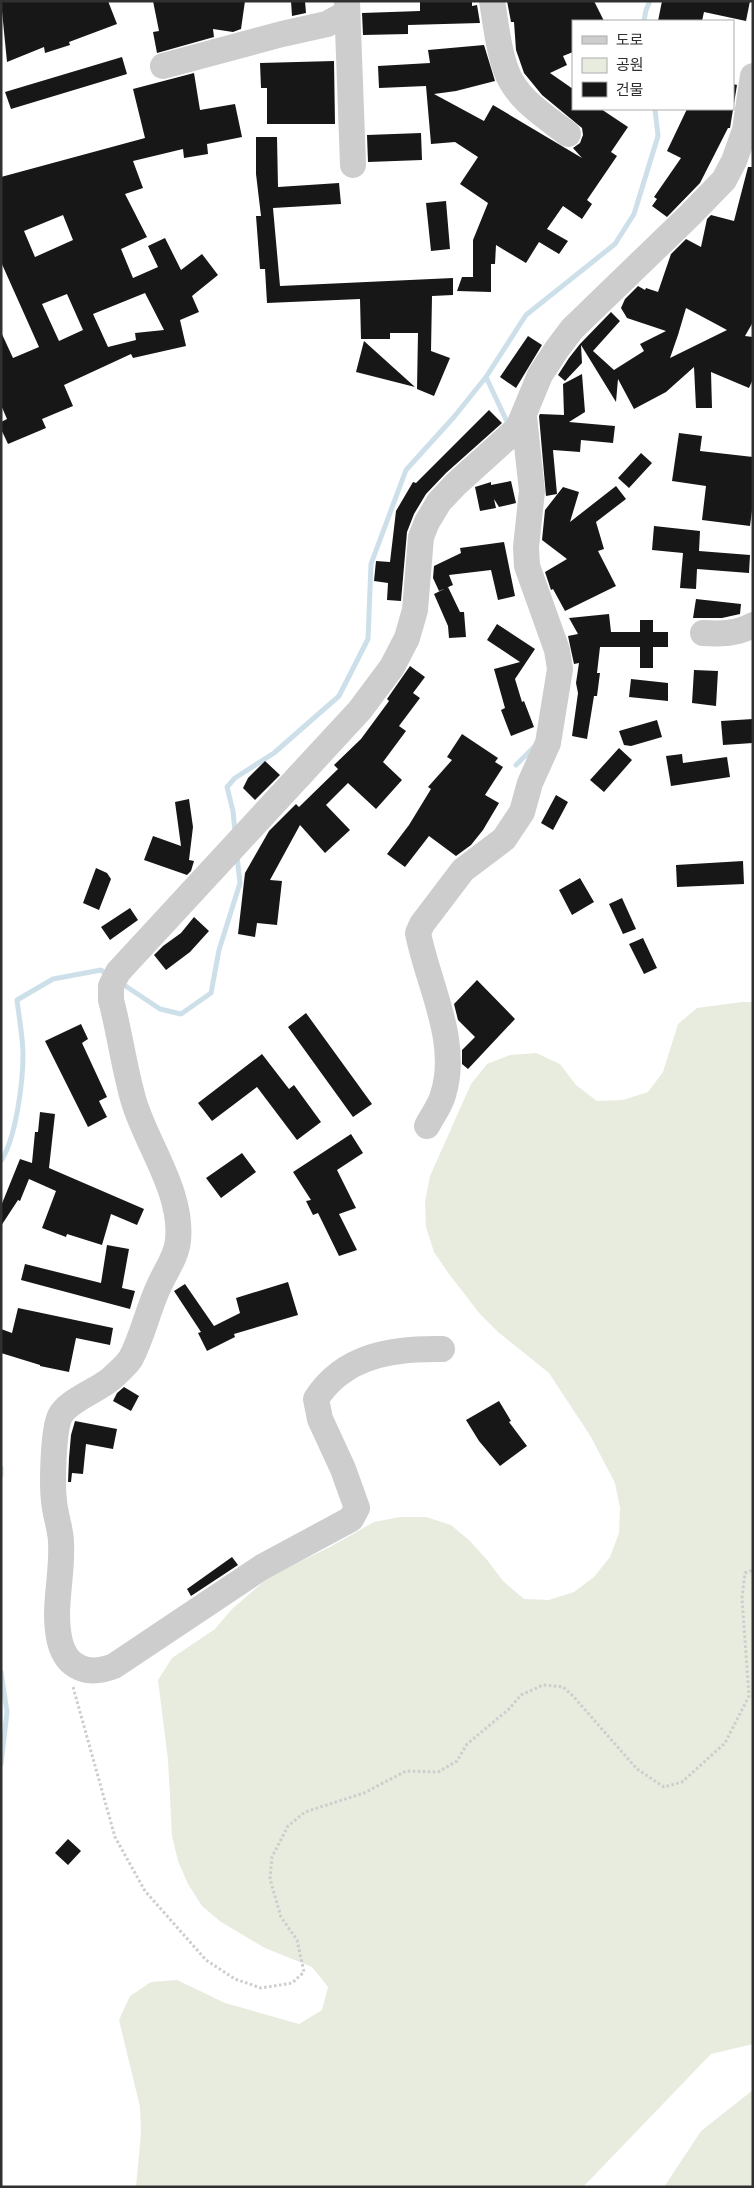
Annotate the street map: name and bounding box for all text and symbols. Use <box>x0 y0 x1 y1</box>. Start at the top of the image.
legend <box>572 20 734 110</box>
text: 도로 <box>616 30 644 48</box>
text: 공원 <box>616 55 644 73</box>
text: 건물 <box>616 80 644 98</box>

